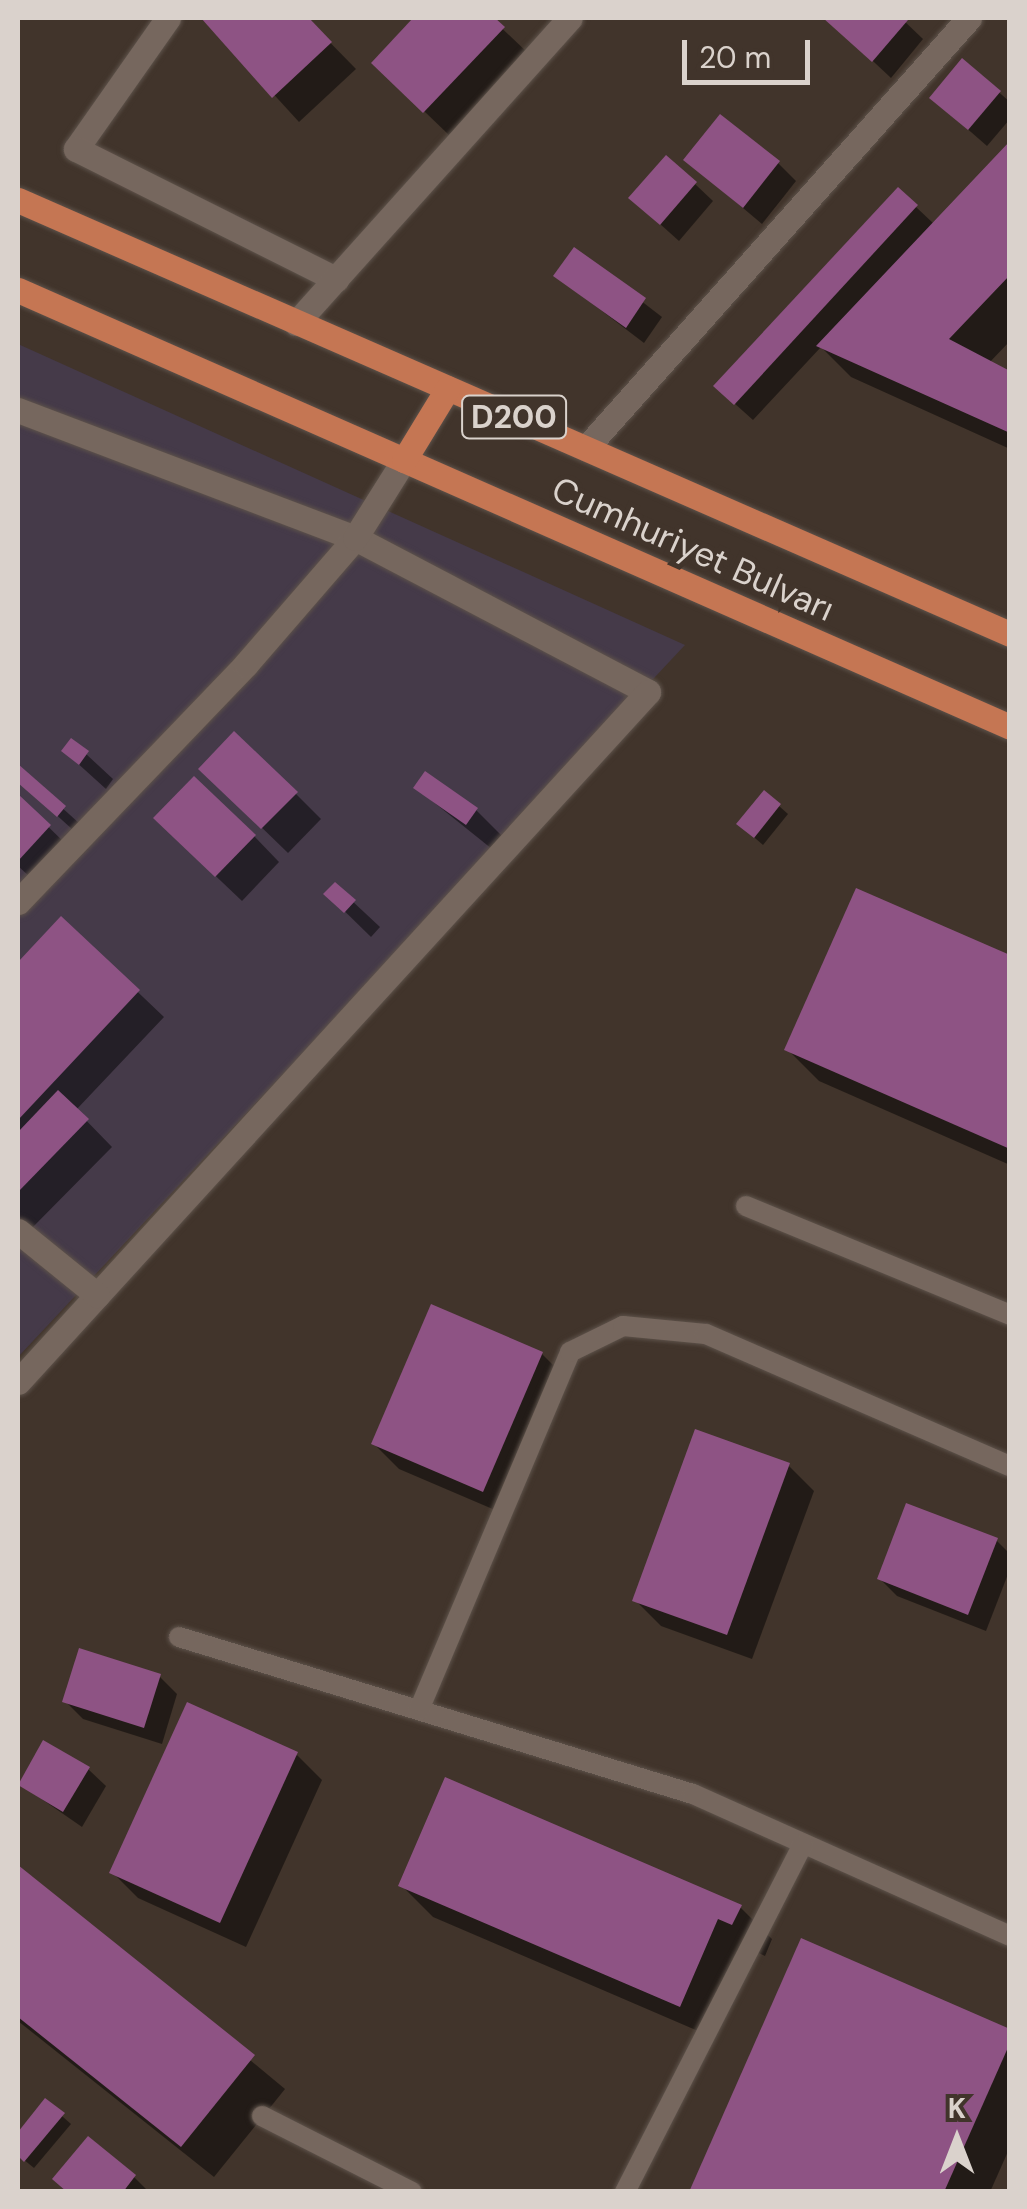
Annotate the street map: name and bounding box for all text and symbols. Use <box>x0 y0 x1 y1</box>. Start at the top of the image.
scale bar <box>687 20 814 82</box>
text: 20 m <box>699 38 771 77</box>
road number: D200 <box>459 390 569 444</box>
street label: Cumhuriyet Bulvarı <box>545 468 841 630</box>
north arrow <box>907 2089 1007 2189</box>
text: K <box>948 2090 966 2127</box>

